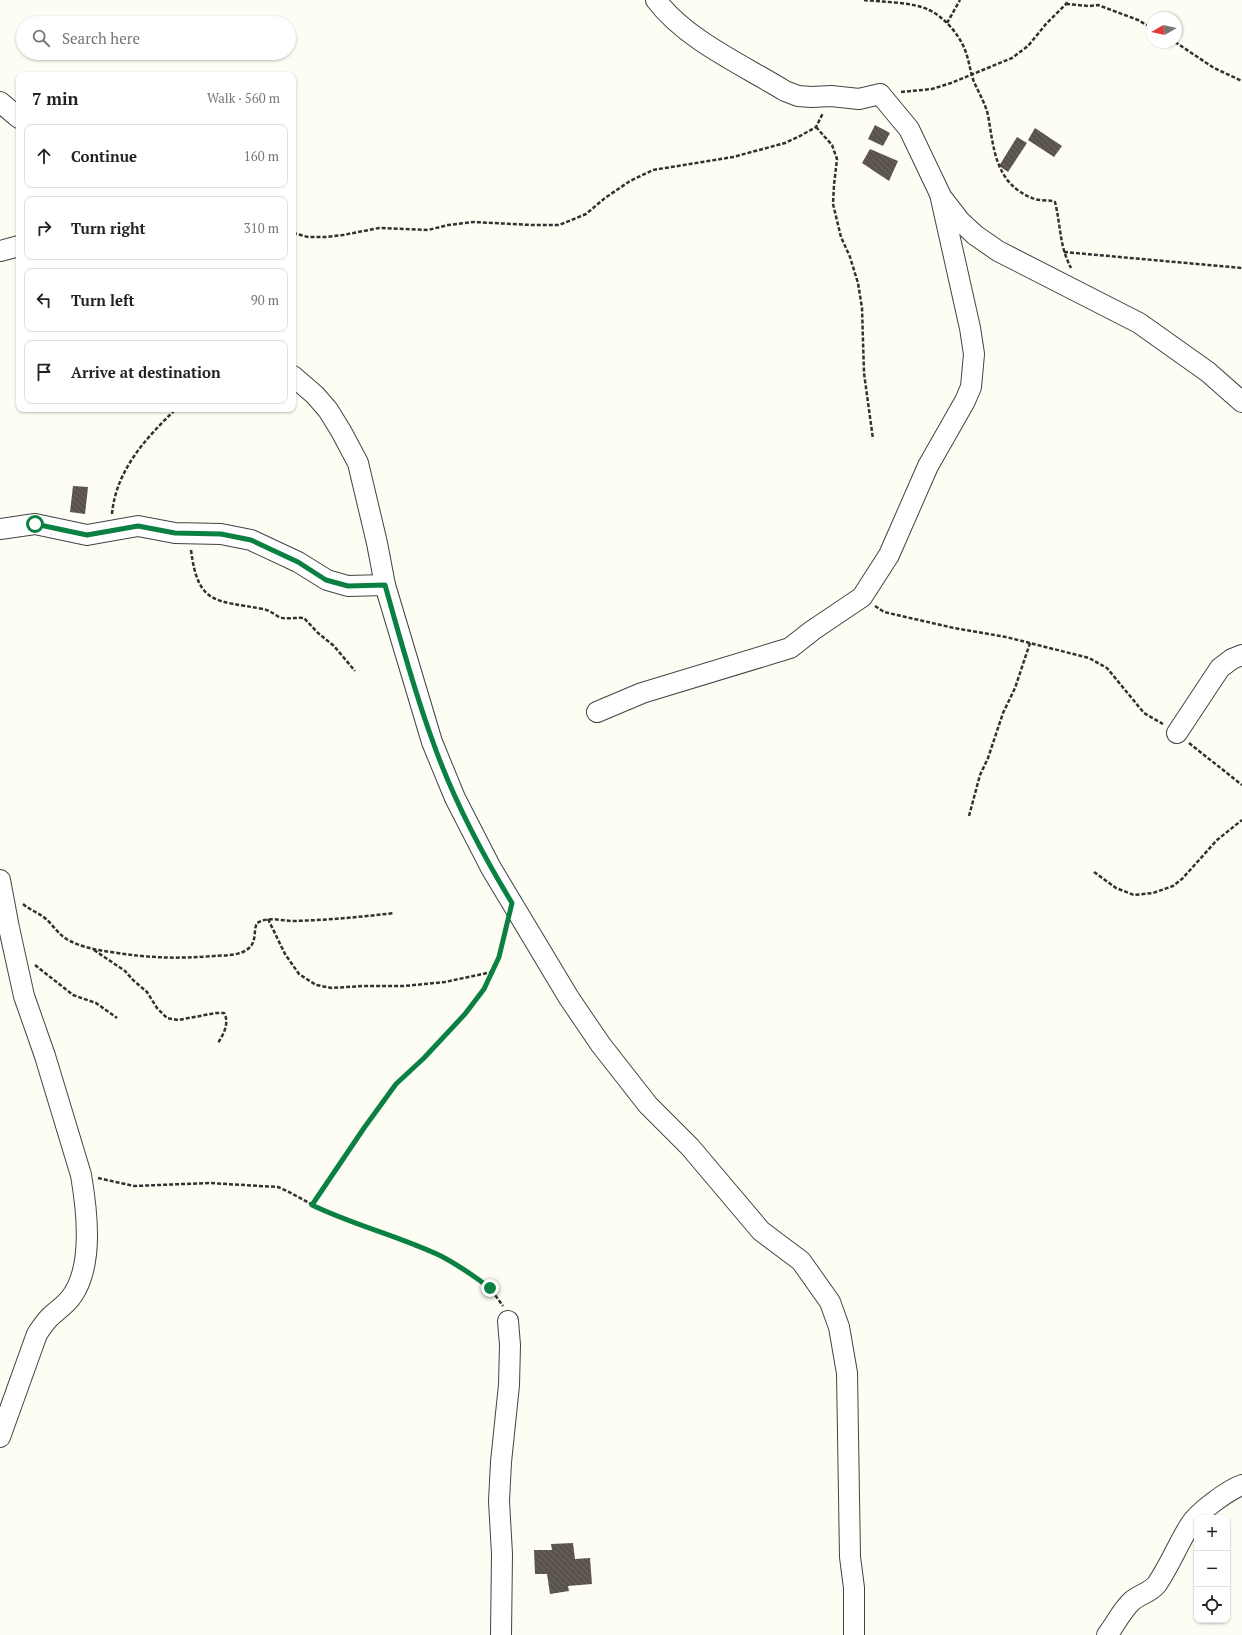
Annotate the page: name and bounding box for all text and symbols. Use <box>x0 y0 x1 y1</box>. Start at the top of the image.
north arrow <box>1146 12 1182 48</box>
search box <box>16 16 296 60</box>
icon: search <box>30 27 52 49</box>
text: Search here <box>62 28 140 48</box>
text: 7 min <box>32 87 79 110</box>
text: Walk · 560 m <box>207 89 280 107</box>
icon: ahead <box>33 145 55 167</box>
text: Continue <box>71 146 137 166</box>
text: 160 m <box>244 147 279 165</box>
icon: right <box>33 217 55 239</box>
text: Turn right <box>71 218 146 238</box>
text: 310 m <box>244 219 279 237</box>
icon: left <box>33 289 55 311</box>
text: Turn left <box>71 290 135 310</box>
text: 90 m <box>251 291 279 309</box>
icon: arrive <box>33 361 55 383</box>
text: Arrive at destination <box>71 362 221 382</box>
route start <box>26 515 44 533</box>
route end <box>481 1279 499 1297</box>
map controls <box>1194 1515 1230 1623</box>
button: + <box>1194 1515 1230 1551</box>
button: − <box>1194 1551 1230 1587</box>
button: locate <box>1194 1587 1230 1623</box>

